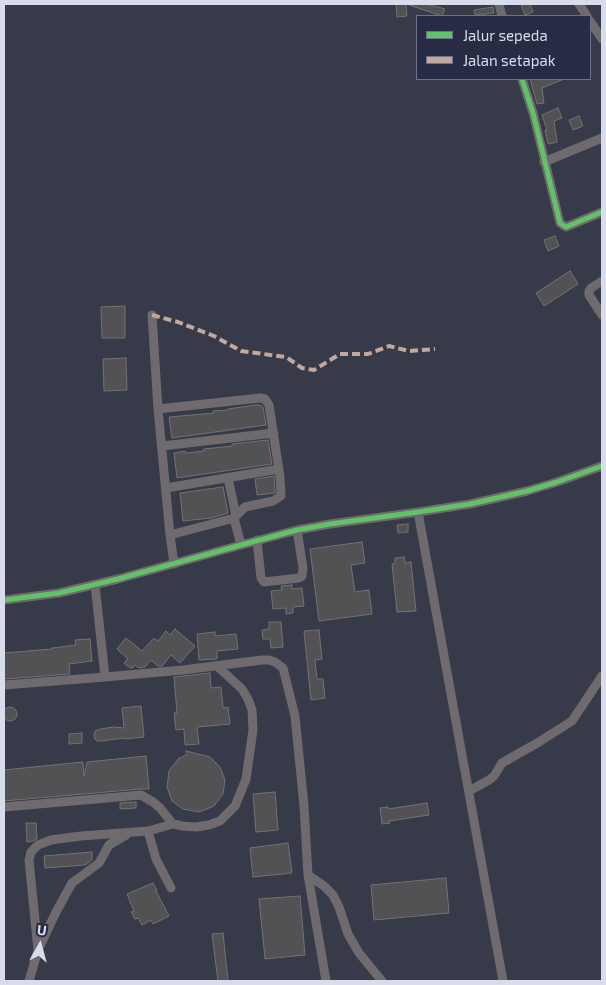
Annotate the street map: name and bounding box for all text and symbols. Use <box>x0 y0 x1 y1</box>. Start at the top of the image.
legend <box>416 15 591 80</box>
text: Jalur sepeda <box>463 26 548 44</box>
text: Jalan setapak <box>463 51 555 69</box>
north arrow <box>15 920 65 970</box>
text: U <box>36 921 48 939</box>

